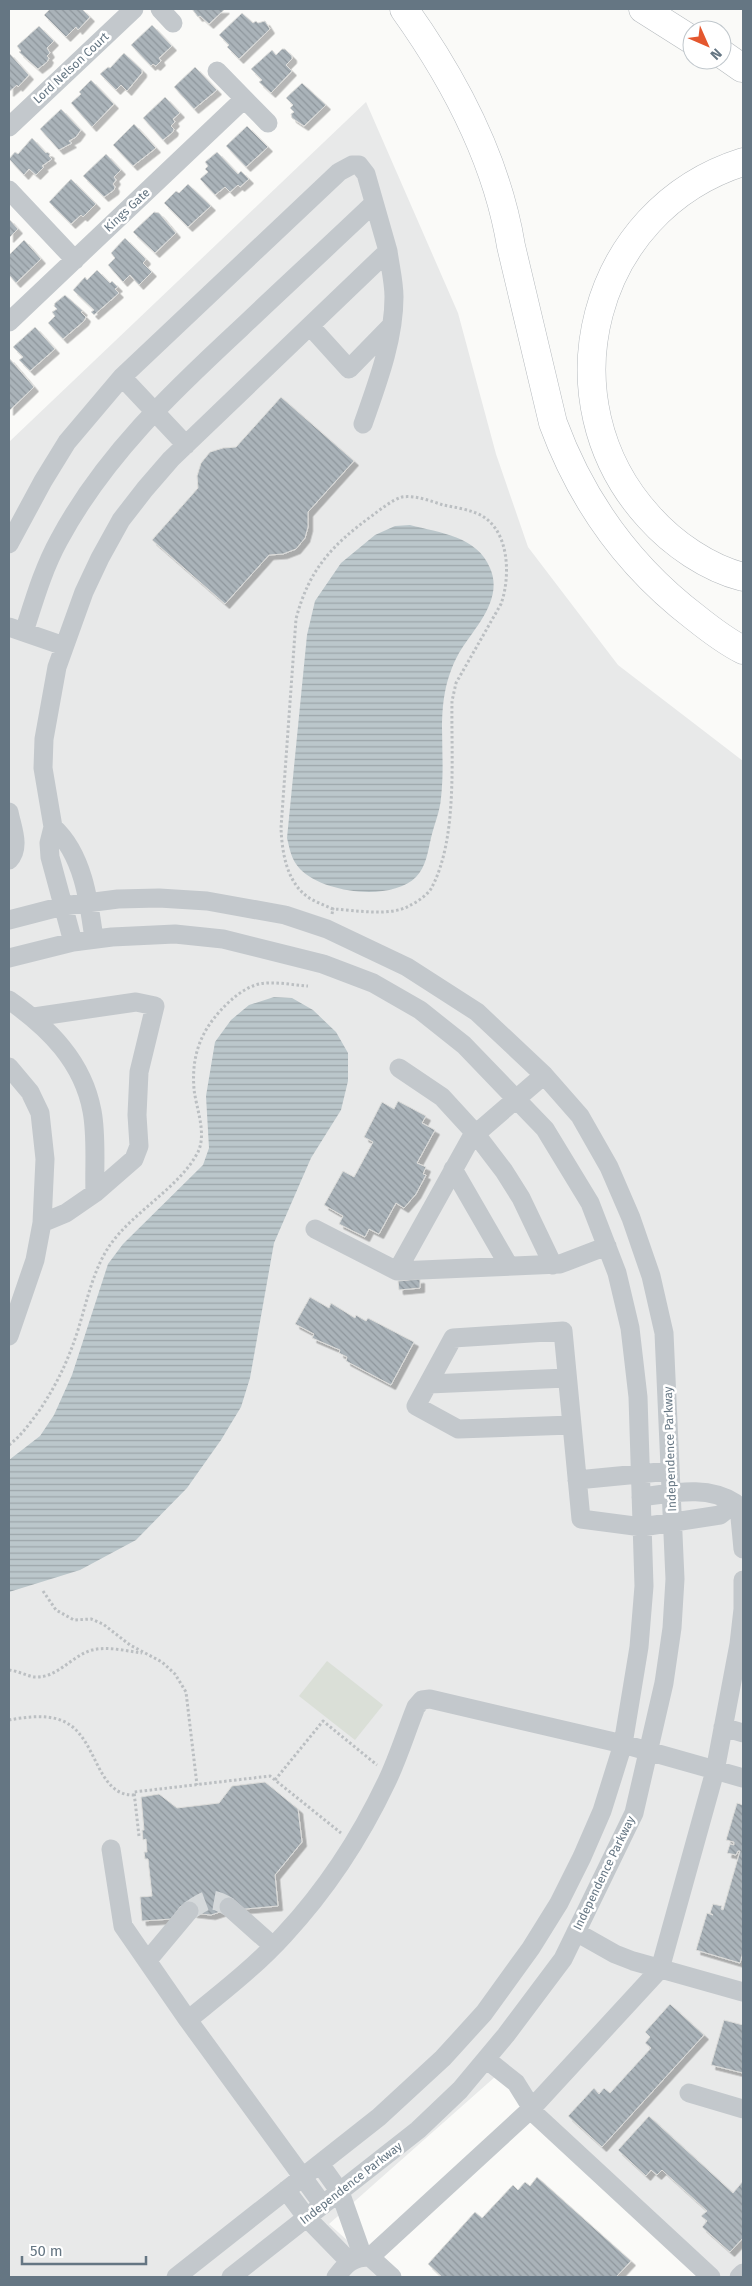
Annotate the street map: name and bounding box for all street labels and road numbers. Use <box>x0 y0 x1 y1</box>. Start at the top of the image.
street label: Lord Nelson Court <box>30 29 112 106</box>
street label: Kings Gate <box>101 185 153 235</box>
street label: Independence Parkway <box>661 1386 679 1512</box>
street label: Independence Parkway <box>570 1814 638 1932</box>
street label: Independence Parkway <box>297 2139 405 2227</box>

